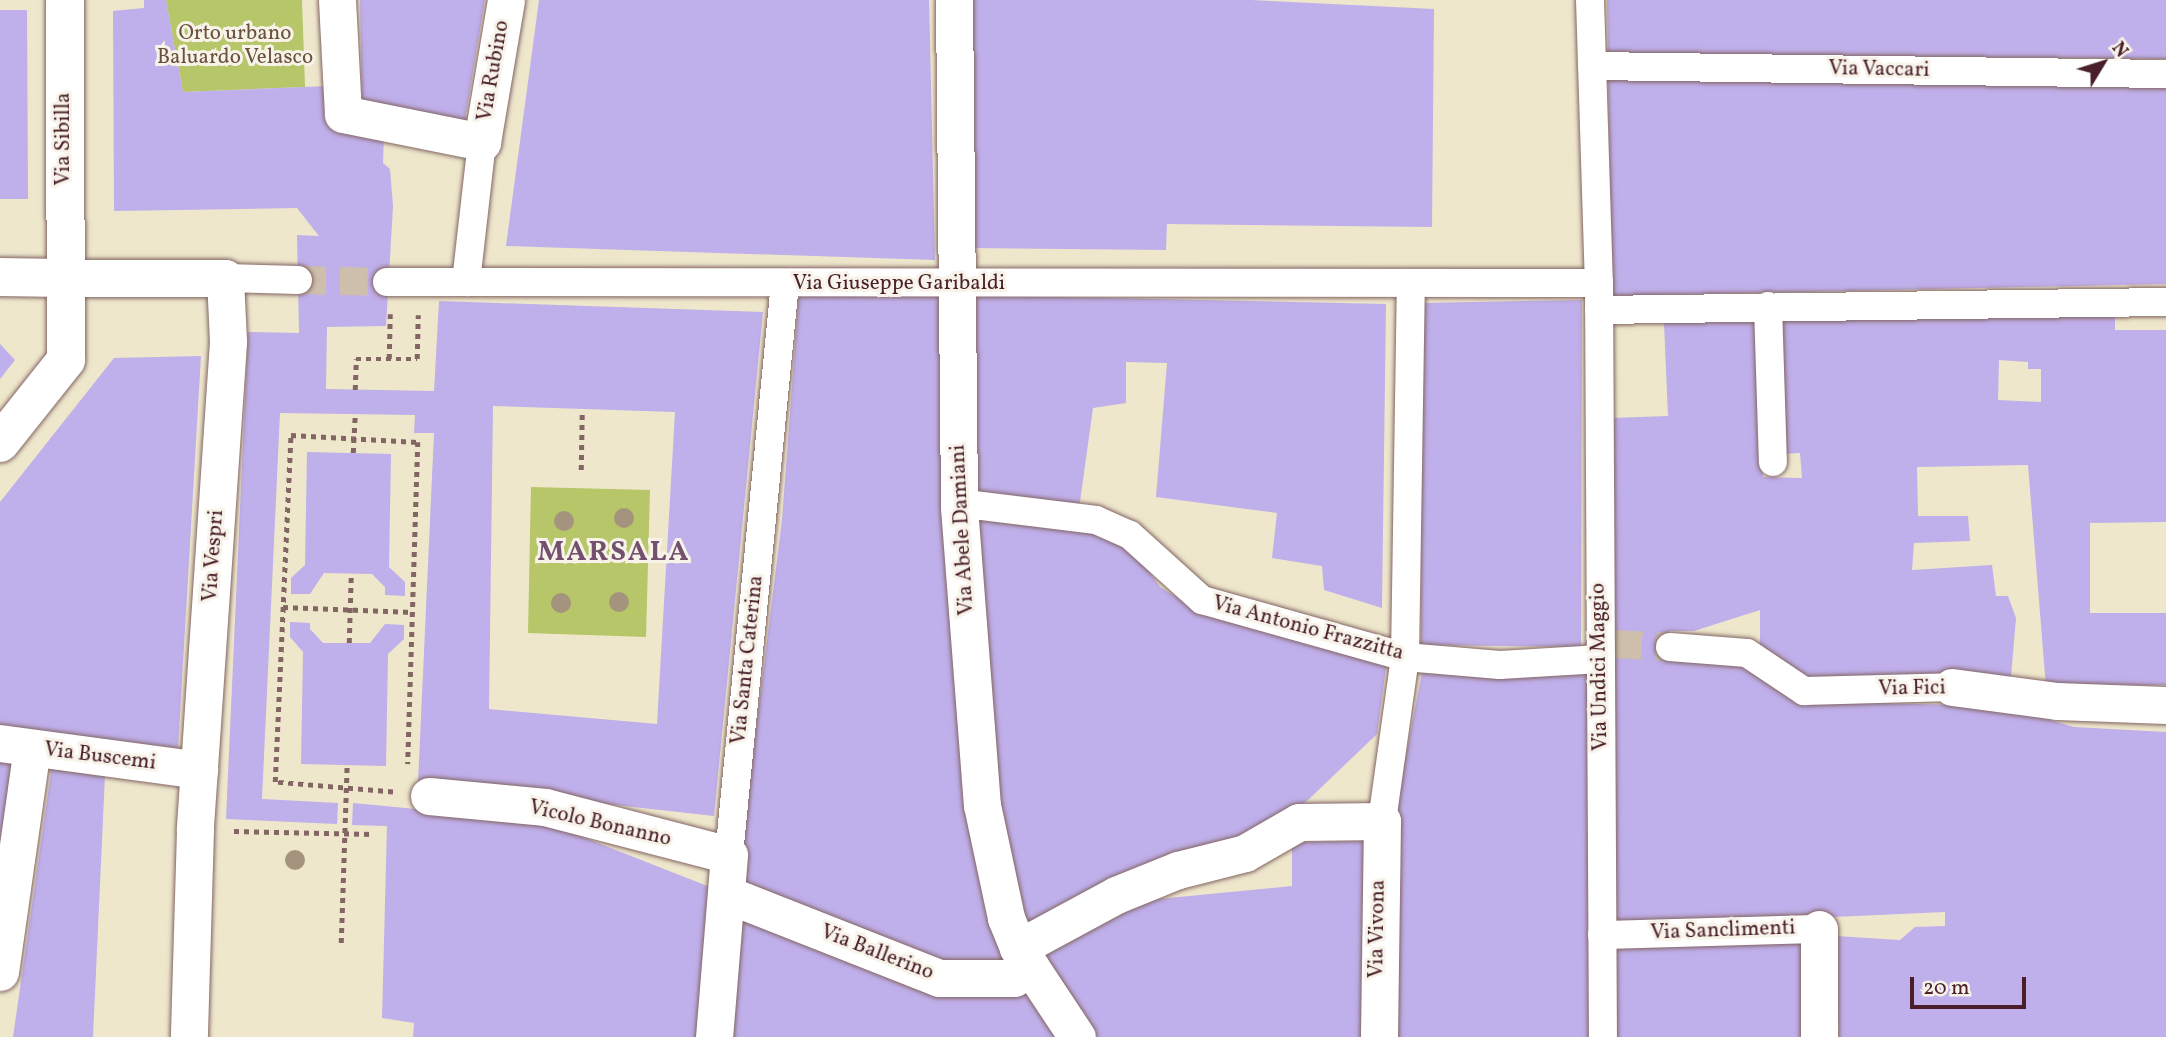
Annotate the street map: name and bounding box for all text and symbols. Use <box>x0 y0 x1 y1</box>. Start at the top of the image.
street label: Via Rubino <box>473 19 515 123</box>
park label: Orto urbano Baluardo Velasco <box>157 21 313 71</box>
north arrow <box>2068 28 2138 98</box>
text: N <box>2105 37 2134 64</box>
street label: Via Vaccari <box>1828 57 1930 83</box>
street label: Via Sibilla <box>51 92 77 186</box>
street label: Via Giuseppe Garibaldi <box>793 271 1005 297</box>
street label: Via Abele Damiani <box>946 444 980 616</box>
street label: Via Vespri <box>198 509 230 603</box>
district label: MARSALA <box>538 536 690 570</box>
street label: Via Santa Caterina <box>727 574 769 746</box>
street label: Via Undici Maggio <box>1586 583 1614 751</box>
street label: Via Antonio Frazzitta <box>1210 591 1406 667</box>
street label: Via Fici <box>1878 676 1946 702</box>
street label: Via Buscemi <box>43 738 157 776</box>
street label: Vicolo Bonanno <box>526 795 674 853</box>
street label: Via Vivona <box>1365 879 1391 979</box>
street label: Via Sanclimenti <box>1650 916 1796 946</box>
street label: Via Ballerino <box>817 920 937 986</box>
scale bar <box>1914 964 2030 1008</box>
text: 20 m <box>1923 974 1969 1003</box>

